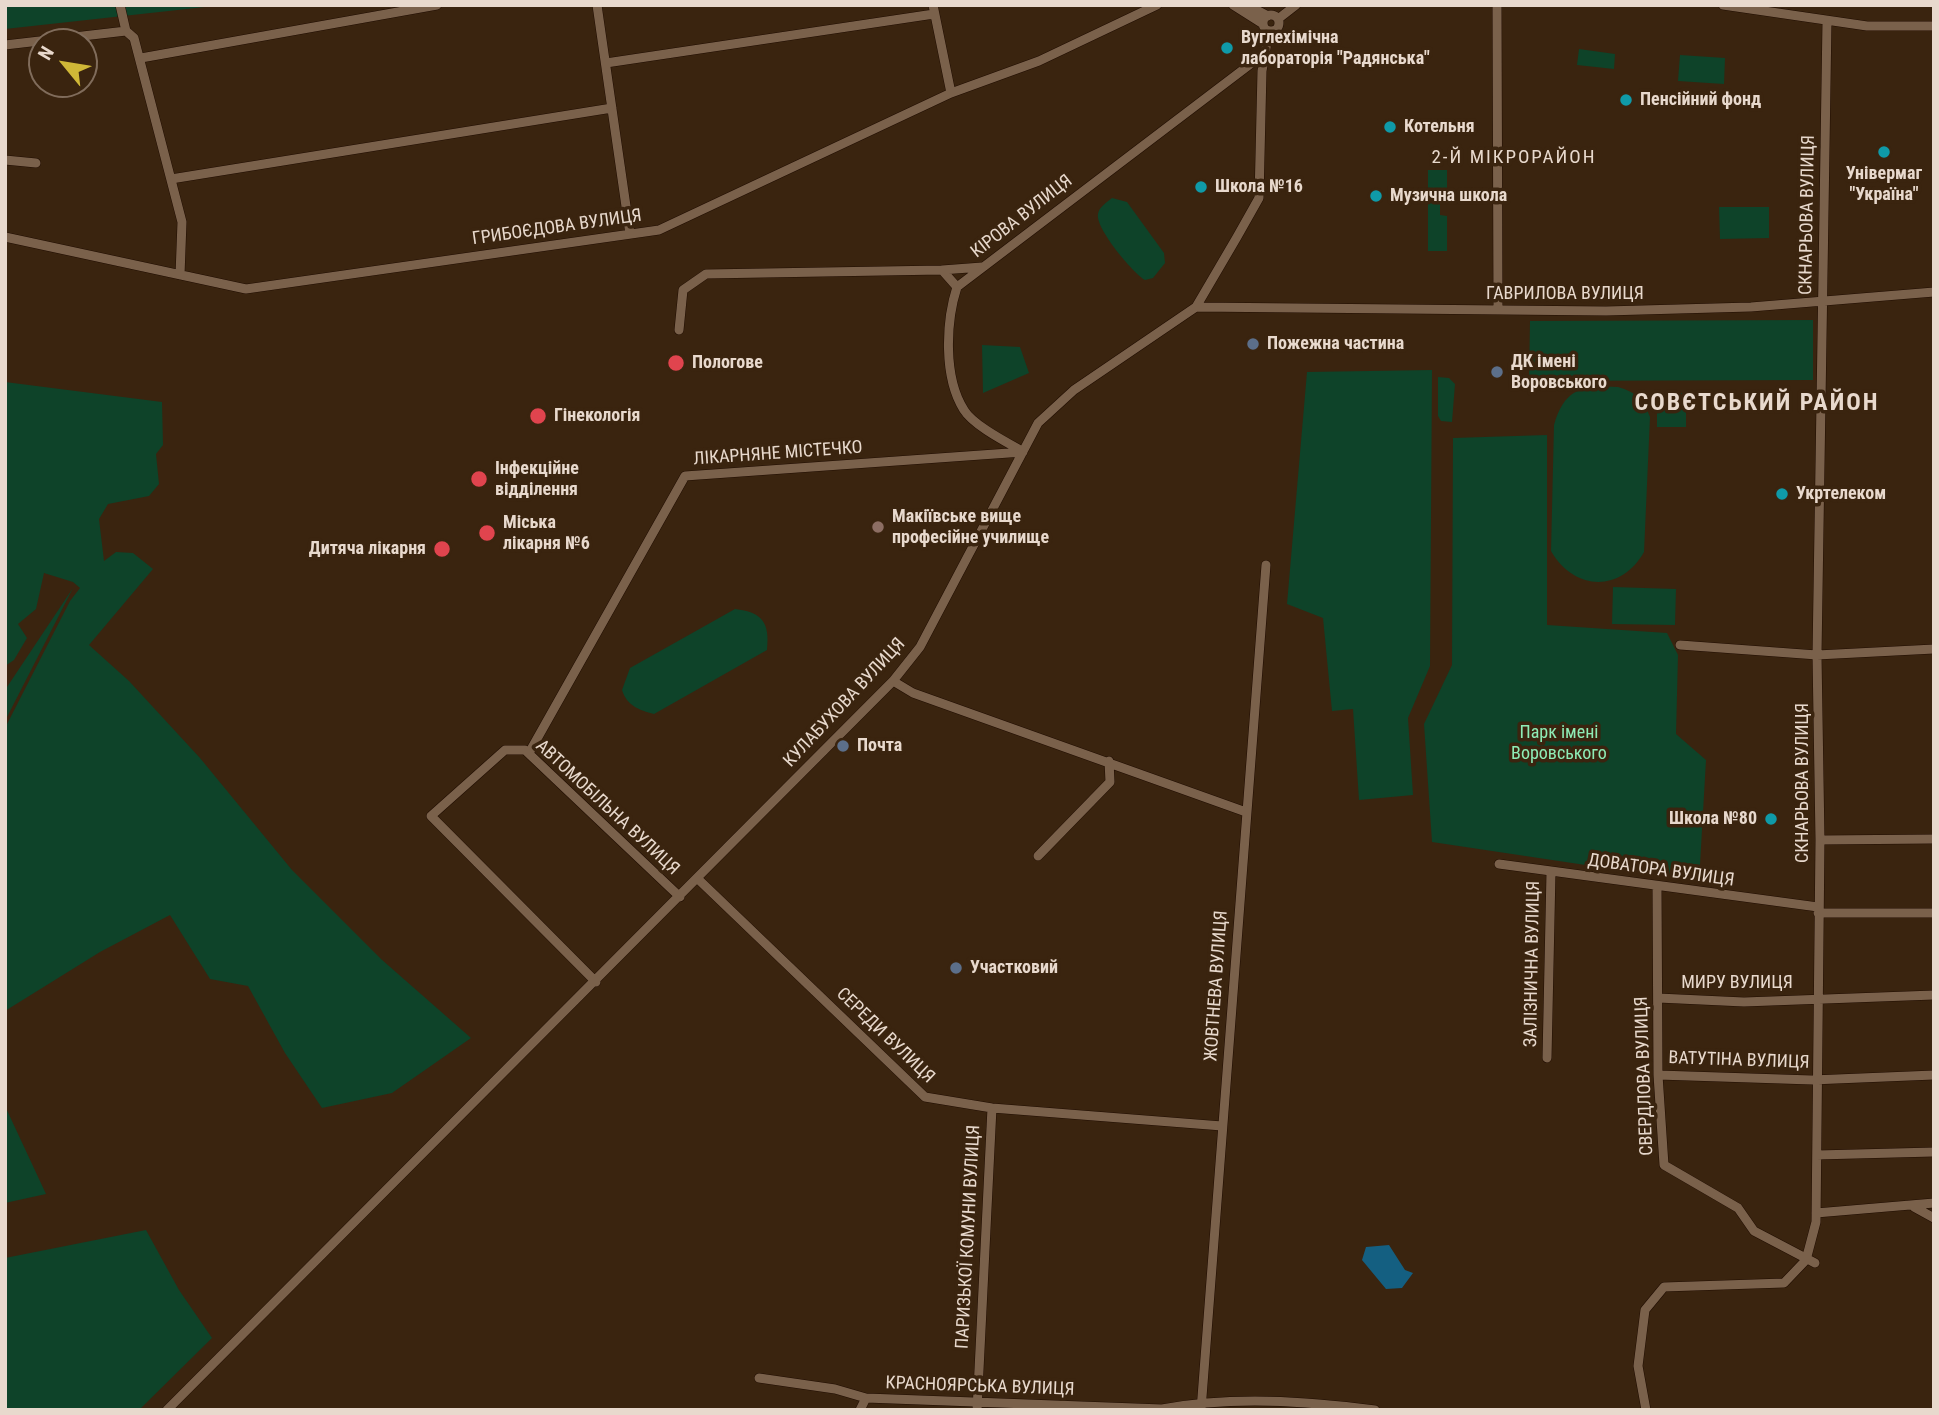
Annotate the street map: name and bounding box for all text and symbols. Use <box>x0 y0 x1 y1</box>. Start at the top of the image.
place label: Вуглехімічна лабораторія "Радянська" <box>1241 27 1430 70</box>
north arrow <box>28 28 98 98</box>
marker: Вуглехімічна лабораторія "Радянська" <box>1219 40 1235 56</box>
text: N <box>33 42 59 64</box>
place label: Пенсійний фонд <box>1640 89 1761 111</box>
marker: Пенсійний фонд <box>1618 92 1634 108</box>
place label: Котельня <box>1404 116 1475 138</box>
marker: Котельня <box>1382 119 1398 135</box>
street label: СКНАРЬОВА ВУЛИЦЯ <box>1796 135 1820 295</box>
marker: Універмаг "Україна" <box>1876 144 1892 160</box>
district label: 2-Й МІКРОРАЙОН <box>1433 147 1595 169</box>
place label: Універмаг "Україна" <box>1846 163 1922 206</box>
street label: КІРОВА ВУЛИЦЯ <box>967 171 1077 263</box>
place label: Школа №16 <box>1215 176 1303 198</box>
marker: Школа №16 <box>1193 179 1209 195</box>
place label: Музична школа <box>1390 185 1507 207</box>
marker: Музична школа <box>1368 188 1384 204</box>
street label: ГРИБОЄДОВА ВУЛИЦЯ <box>471 205 643 251</box>
street label: ГАВРИЛОВА ВУЛИЦЯ <box>1486 283 1644 305</box>
place label: Пожежна частина <box>1267 333 1404 355</box>
marker: Пожежна частина <box>1245 336 1261 352</box>
place label: ДК імені Воровського <box>1511 351 1607 394</box>
place label: Пологове <box>692 352 763 374</box>
marker: Пологове <box>666 353 686 373</box>
marker: ДК імені Воровського <box>1489 364 1505 380</box>
district label: СОВЄТСЬКИЙ РАЙОН <box>1637 390 1877 418</box>
place label: Гінекологія <box>554 405 640 427</box>
marker: Гінекологія <box>528 406 548 426</box>
street label: ЛІКАРНЯНЕ МІСТЕЧКО <box>693 437 863 471</box>
place label: Інфекційне відділення <box>495 458 579 500</box>
marker: Інфекційне відділення <box>469 469 489 489</box>
place label: Укртелеком <box>1796 483 1886 505</box>
marker: Укртелеком <box>1774 486 1790 502</box>
place label: Макіївське вище професійне училище <box>892 506 1049 548</box>
place label: Міська лікарня №6 <box>503 512 590 554</box>
marker: Макіївське вище професійне училище <box>870 519 886 535</box>
marker: Міська лікарня №6 <box>477 523 497 543</box>
place label: Дитяча лікарня <box>309 538 426 560</box>
marker: Дитяча лікарня <box>432 539 452 559</box>
street label: КУЛАБУХОВА ВУЛИЦЯ <box>780 634 910 772</box>
street label: СКНАРЬОВА ВУЛИЦЯ <box>1792 703 1814 863</box>
park label: Парк імені Воровського <box>1511 722 1607 764</box>
place label: Почта <box>857 735 902 757</box>
street label: АВТОМОБІЛЬНА ВУЛИЦЯ <box>531 736 683 880</box>
marker: Почта <box>835 738 851 754</box>
place label: Школа №80 <box>1669 808 1757 830</box>
marker: Школа №80 <box>1763 811 1779 827</box>
street label: ДОВАТОРА ВУЛИЦЯ <box>1586 850 1736 892</box>
street label: ЗАЛІЗНИЧНА ВУЛИЦЯ <box>1521 881 1545 1047</box>
street label: ЖОВТНЕВА ВУЛИЦЯ <box>1201 910 1233 1062</box>
place label: Участковий <box>970 957 1058 979</box>
marker: Участковий <box>948 960 964 976</box>
street label: МИРУ ВУЛИЦЯ <box>1681 972 1793 994</box>
street label: СЕРЕДИ ВУЛИЦЯ <box>831 984 939 1088</box>
street label: СВЕРДЛОВА ВУЛИЦЯ <box>1631 996 1659 1156</box>
street label: ВАТУТІНА ВУЛИЦЯ <box>1668 1048 1810 1074</box>
street label: ПАРИЗЬКОЇ КОМУНИ ВУЛИЦЯ <box>952 1124 986 1350</box>
street label: КРАСНОЯРСЬКА ВУЛИЦЯ <box>885 1373 1075 1401</box>

